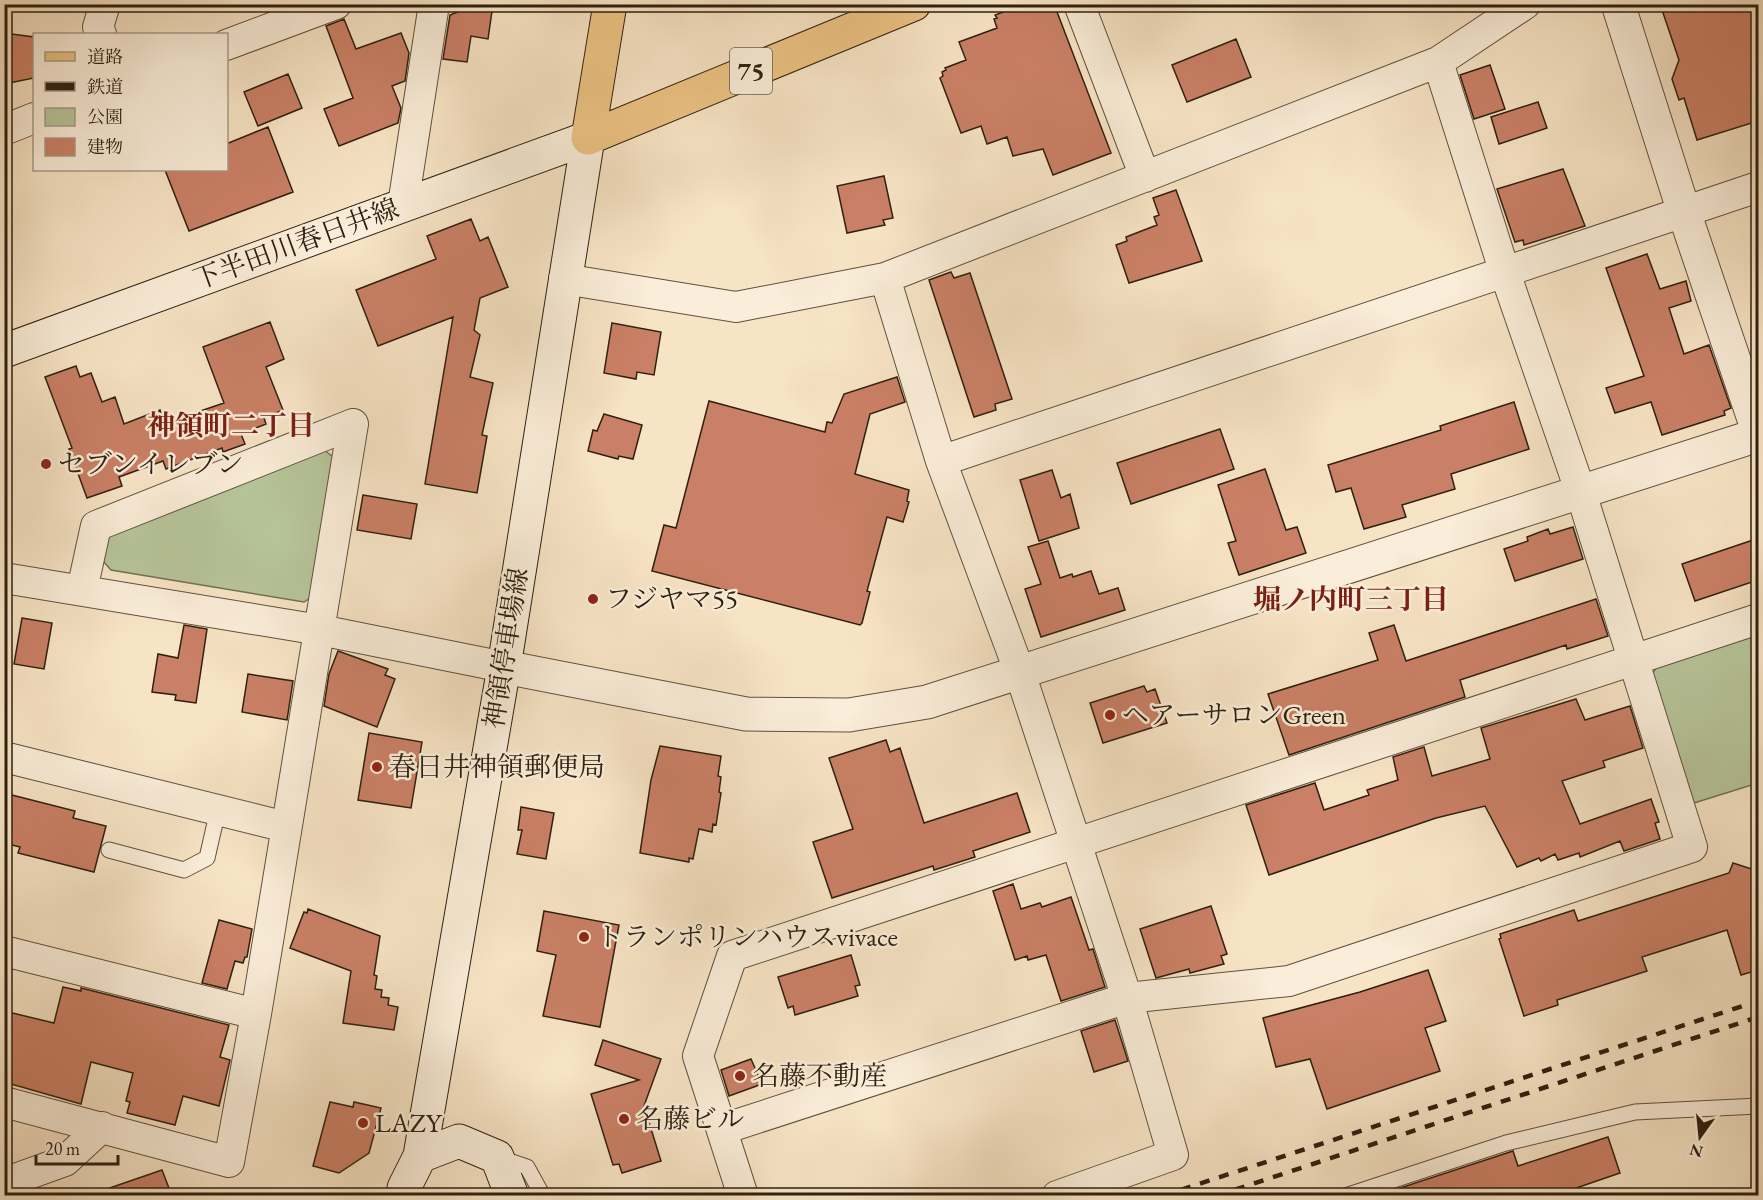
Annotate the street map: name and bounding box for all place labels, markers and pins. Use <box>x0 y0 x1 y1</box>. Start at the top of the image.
place label: セブンイレブン <box>58 446 244 481</box>
marker: セブンイレブン <box>39 457 53 471</box>
place label: フジヤマ55 <box>605 581 738 616</box>
marker: フジヤマ55 <box>586 592 600 606</box>
place label: ヘアーサロンGreen <box>1122 697 1346 732</box>
marker: ヘアーサロンGreen <box>1103 708 1117 722</box>
place label: 春日井神領郵便局 <box>389 749 605 784</box>
marker: 春日井神領郵便局 <box>370 760 384 774</box>
place label: トランポリンハウスvivace <box>596 919 898 954</box>
marker: トランポリンハウスvivace <box>577 930 591 944</box>
place label: 名藤不動産 <box>752 1058 887 1093</box>
marker: 名藤不動産 <box>733 1069 747 1083</box>
place label: 名藤ビル <box>636 1101 744 1136</box>
place label: LAZY <box>375 1105 443 1140</box>
marker: 名藤ビル <box>617 1112 631 1126</box>
marker: LAZY <box>356 1116 370 1130</box>

